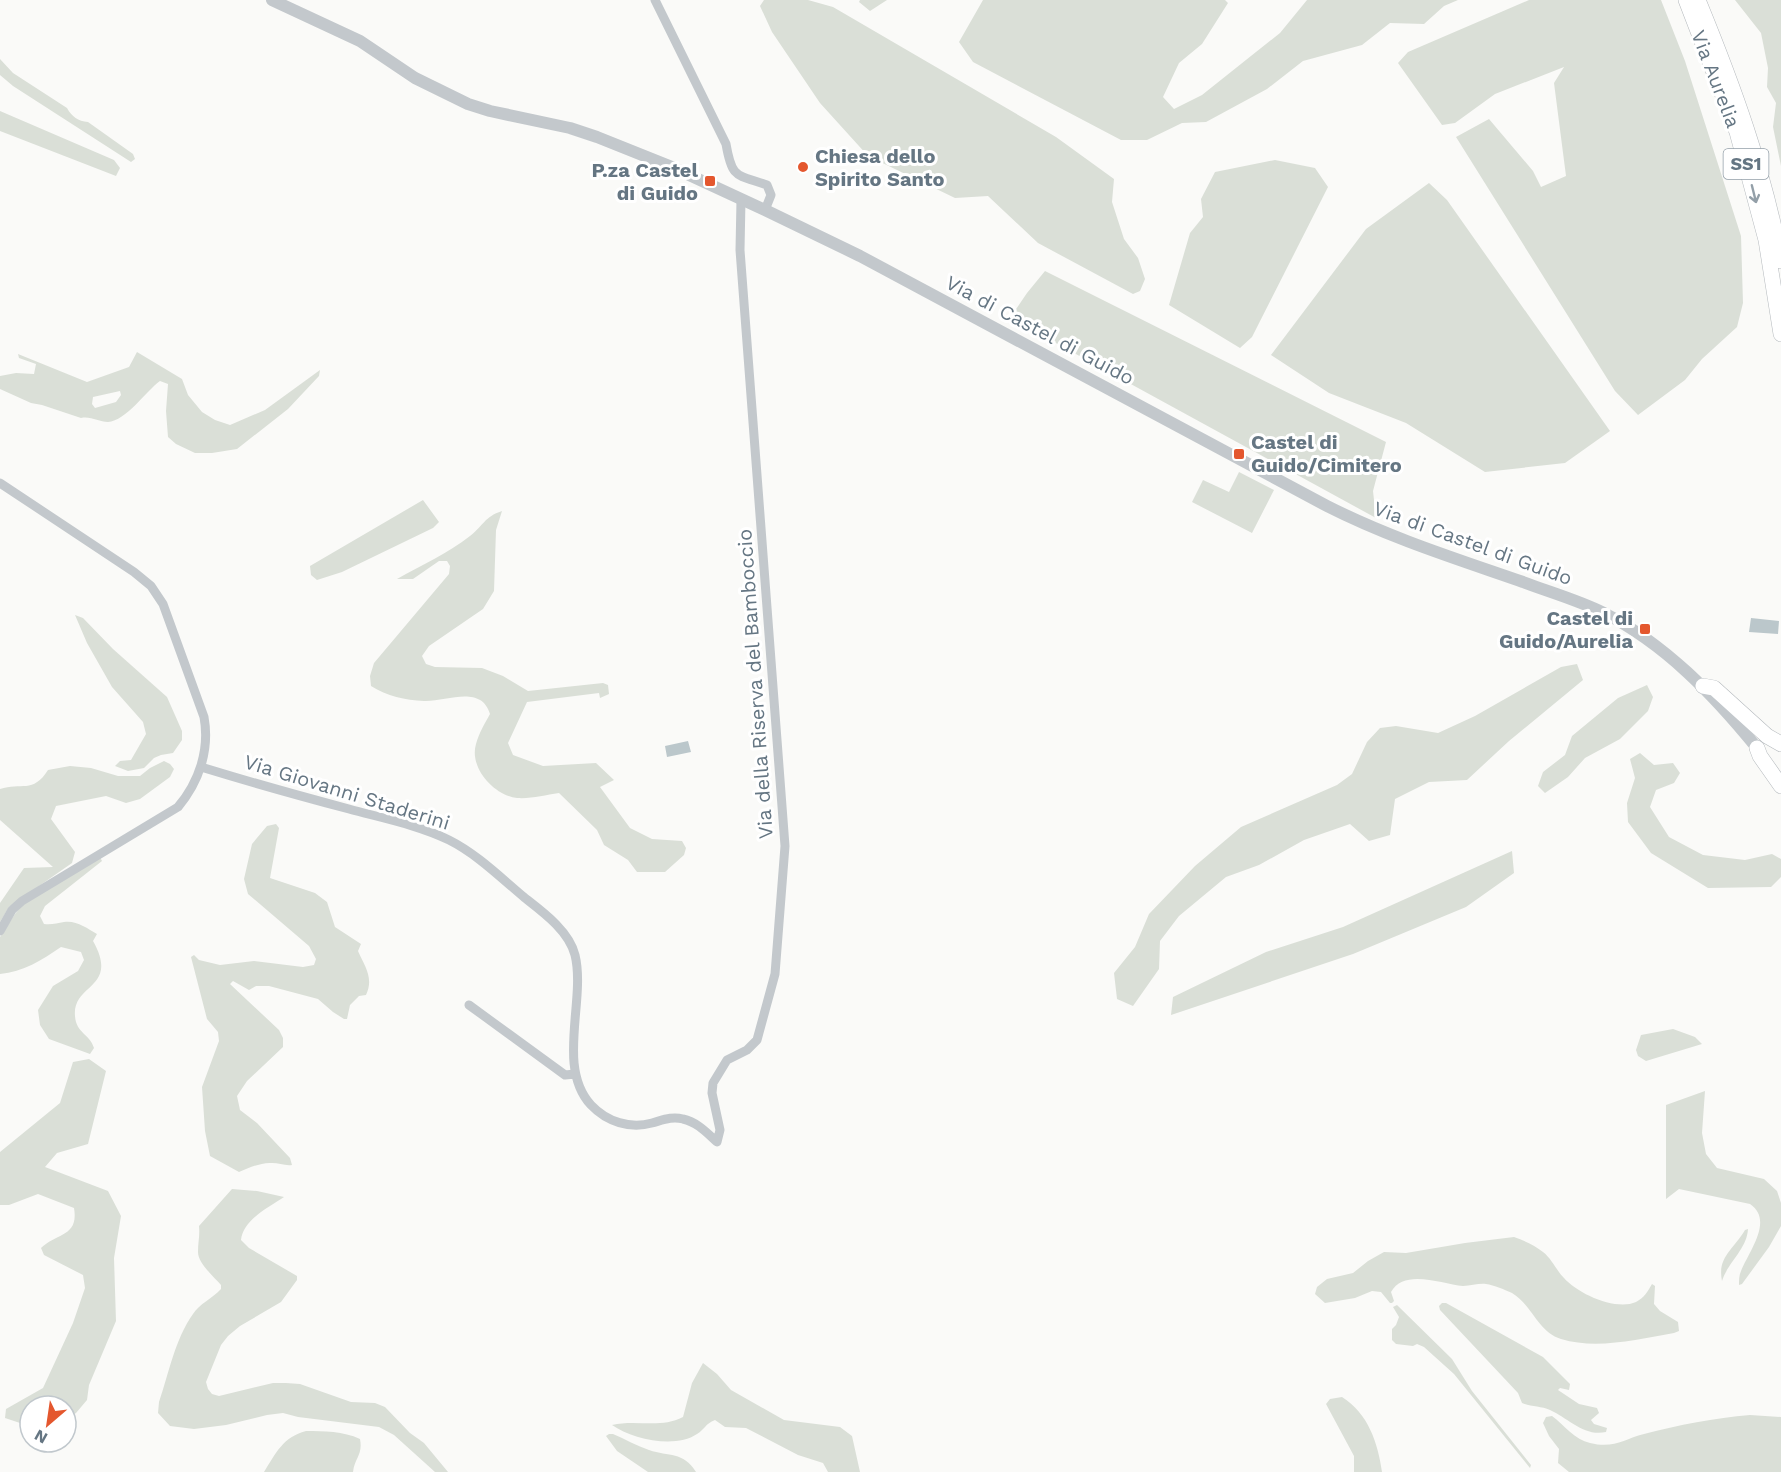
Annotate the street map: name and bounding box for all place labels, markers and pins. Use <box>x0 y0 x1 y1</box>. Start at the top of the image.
place label: Chiesa dello Spirito Santo <box>815 144 945 191</box>
place label: P.za Castel di Guido <box>592 158 698 205</box>
marker: Chiesa dello Spirito Santo <box>796 160 810 174</box>
marker: P.za Castel di Guido <box>703 174 717 188</box>
place label: Castel di Guido/Cimitero <box>1251 430 1402 477</box>
marker: Castel di Guido/Cimitero <box>1232 447 1246 461</box>
place label: Castel di Guido/Aurelia <box>1499 606 1633 653</box>
marker: Castel di Guido/Aurelia <box>1638 622 1652 636</box>

